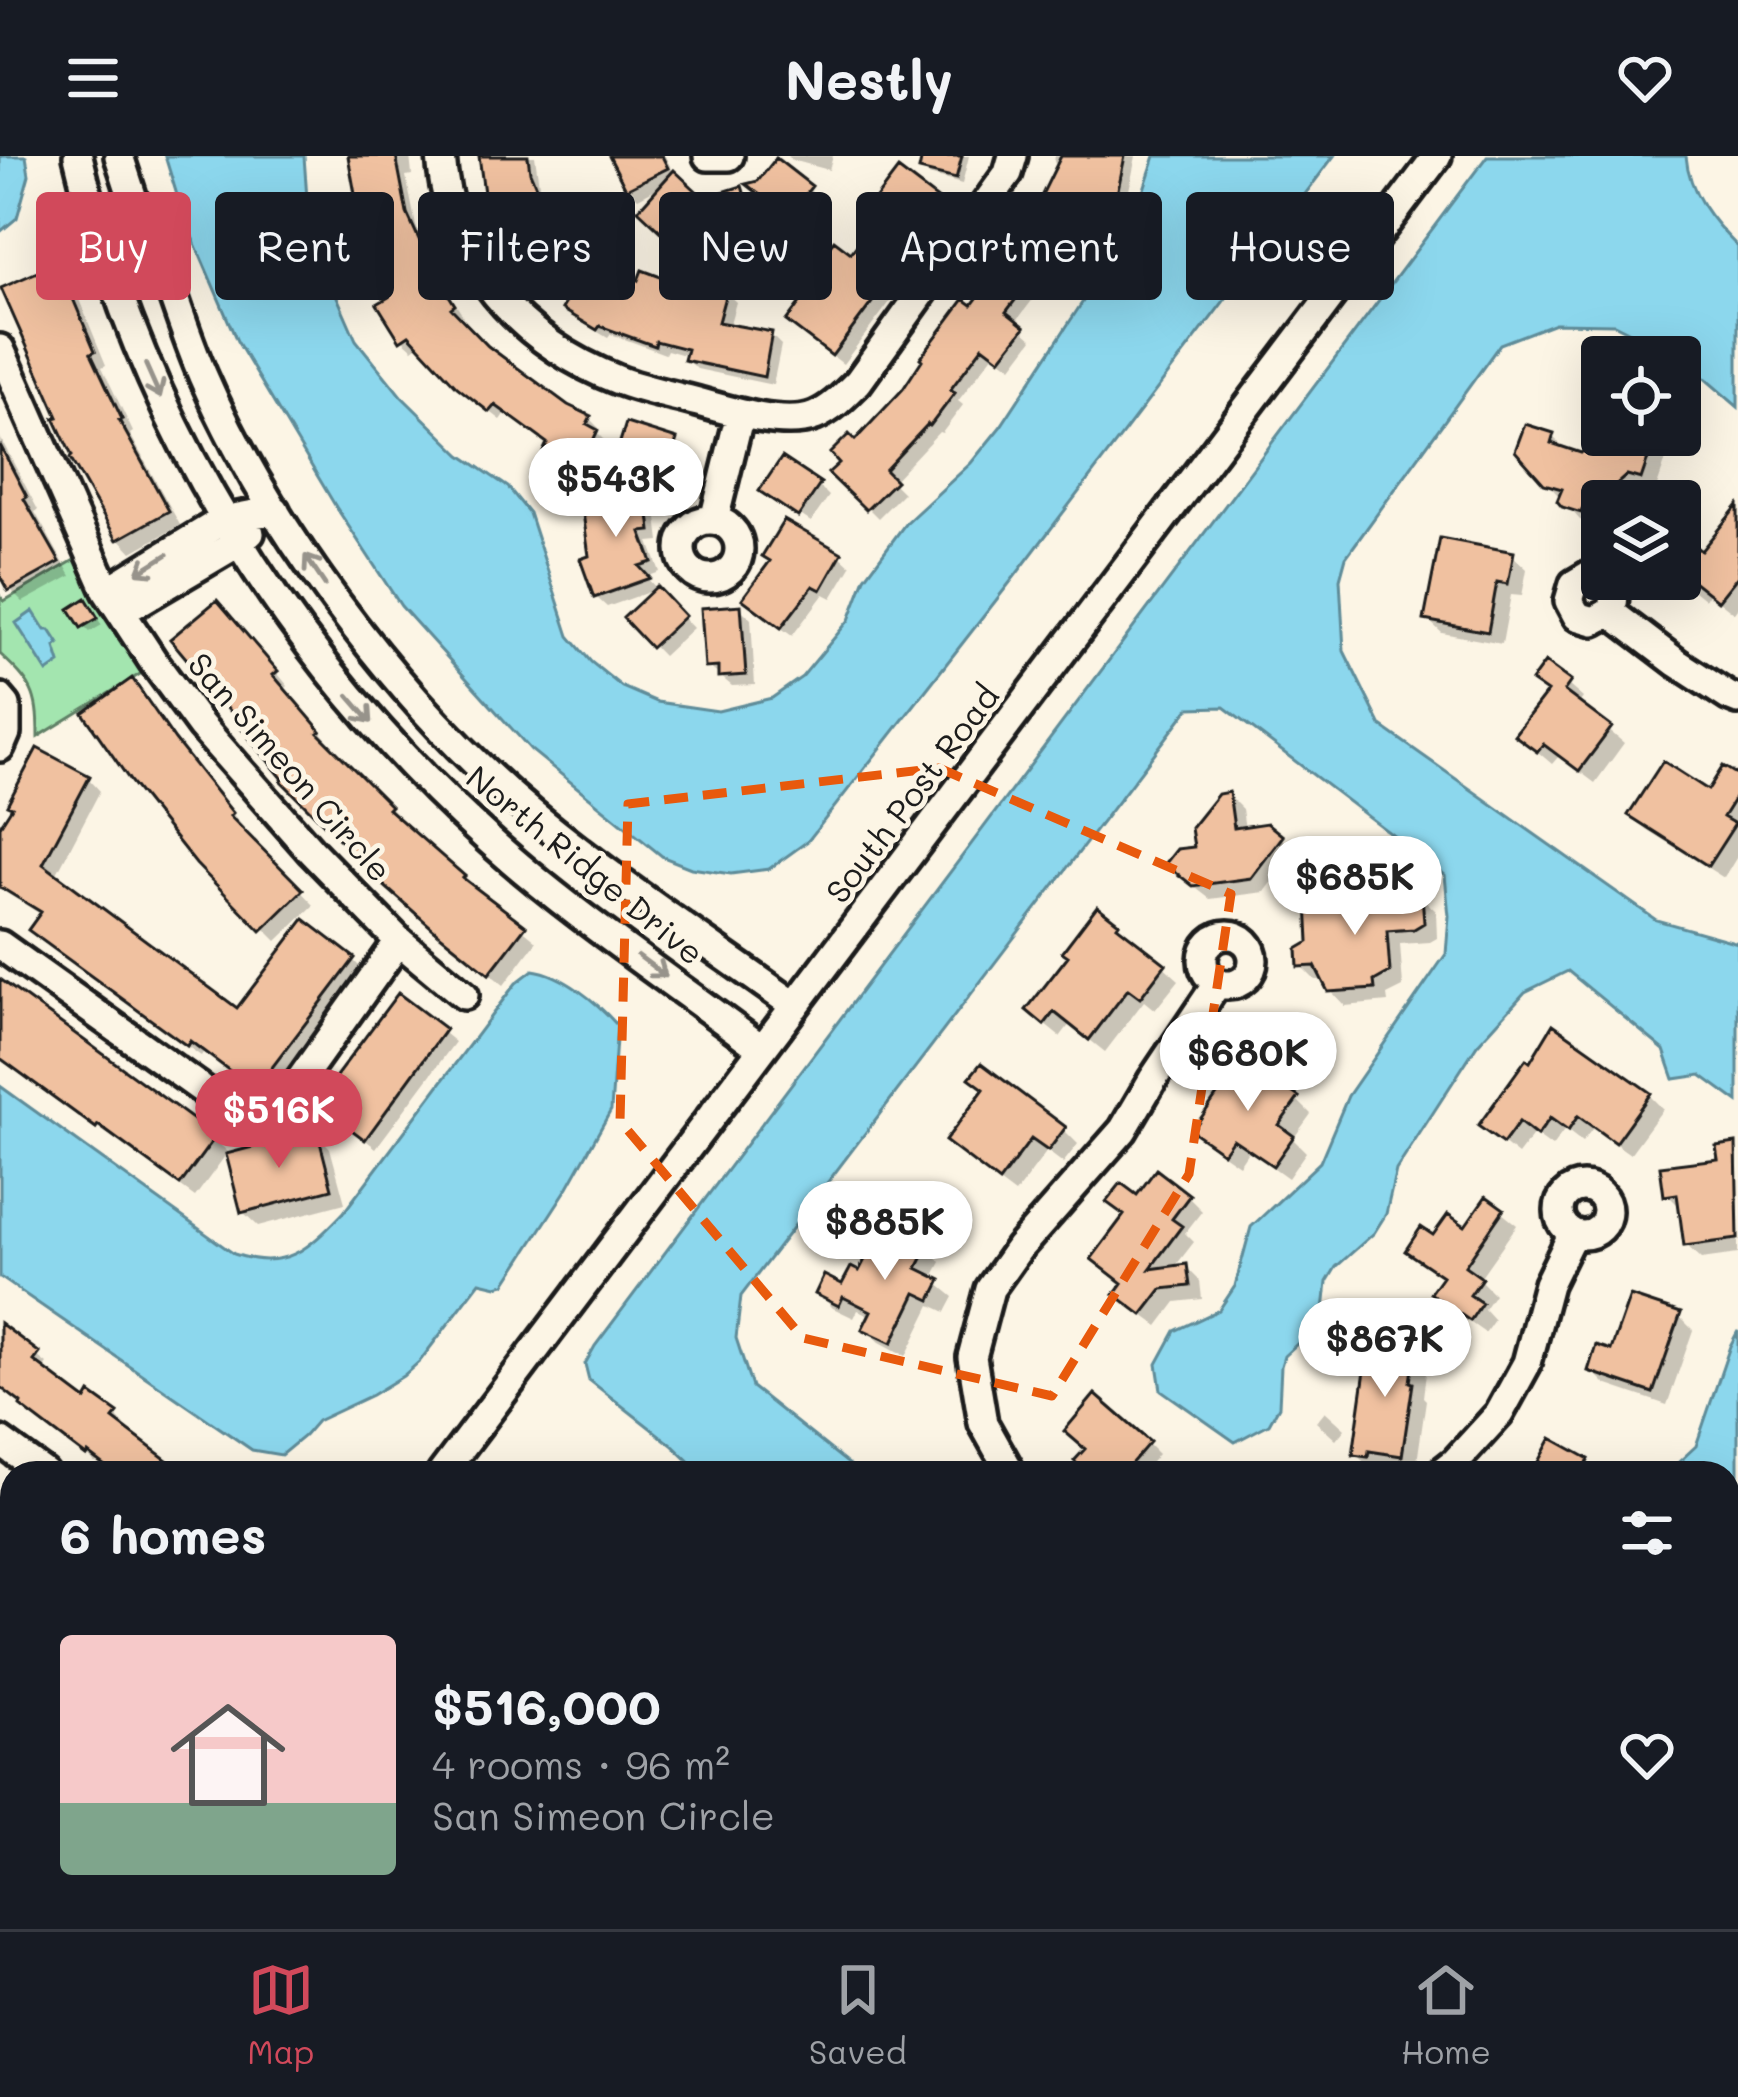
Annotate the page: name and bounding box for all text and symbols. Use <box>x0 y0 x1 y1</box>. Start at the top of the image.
text: Nestly <box>785 43 953 114</box>
icon: menu <box>60 45 126 111</box>
icon: heart <box>1612 45 1678 111</box>
chip: Buy <box>36 192 191 300</box>
chip: Rent <box>215 192 394 300</box>
chip: Filters <box>418 192 635 300</box>
chip: New <box>659 192 832 300</box>
chip: Apartment <box>856 192 1162 300</box>
chip: House <box>1186 192 1394 300</box>
map controls <box>1581 336 1701 600</box>
button: locate <box>1581 336 1701 456</box>
one-way arrow <box>143 362 165 398</box>
pin: $543K <box>532 438 700 540</box>
text: $543K <box>556 451 676 502</box>
button: layers <box>1581 480 1701 600</box>
one-way arrow <box>136 552 170 576</box>
one-way arrow <box>303 554 328 588</box>
street label: San Simeon Circle <box>180 642 402 890</box>
street label: South Post Road <box>815 675 1007 911</box>
one-way arrow <box>346 693 373 724</box>
street label: North Ridge Drive <box>458 755 714 973</box>
pin: $685K <box>1271 836 1439 938</box>
text: $685K <box>1295 849 1415 900</box>
one-way arrow <box>635 953 668 979</box>
pin: $680K <box>1164 1012 1332 1114</box>
text: $680K <box>1187 1025 1309 1076</box>
pin: $516K <box>195 1069 363 1171</box>
text: $516K <box>222 1082 336 1133</box>
pin: $885K <box>801 1181 969 1283</box>
text: $885K <box>825 1194 945 1245</box>
pin: $867K <box>1301 1298 1469 1400</box>
text: $867K <box>1325 1311 1445 1362</box>
text: 6 homes <box>60 1500 266 1567</box>
icon: filters <box>1614 1500 1680 1566</box>
text: $516,000 <box>432 1671 661 1738</box>
icon: home <box>156 1683 300 1827</box>
icon: heart <box>1614 1722 1680 1788</box>
text: 4 rooms · 96 m² <box>432 1738 730 1789</box>
text: San Simeon Circle <box>432 1789 775 1840</box>
tab: Map <box>247 1957 314 2072</box>
tab: Saved <box>809 1957 907 2072</box>
tab: Home <box>1401 1957 1491 2072</box>

